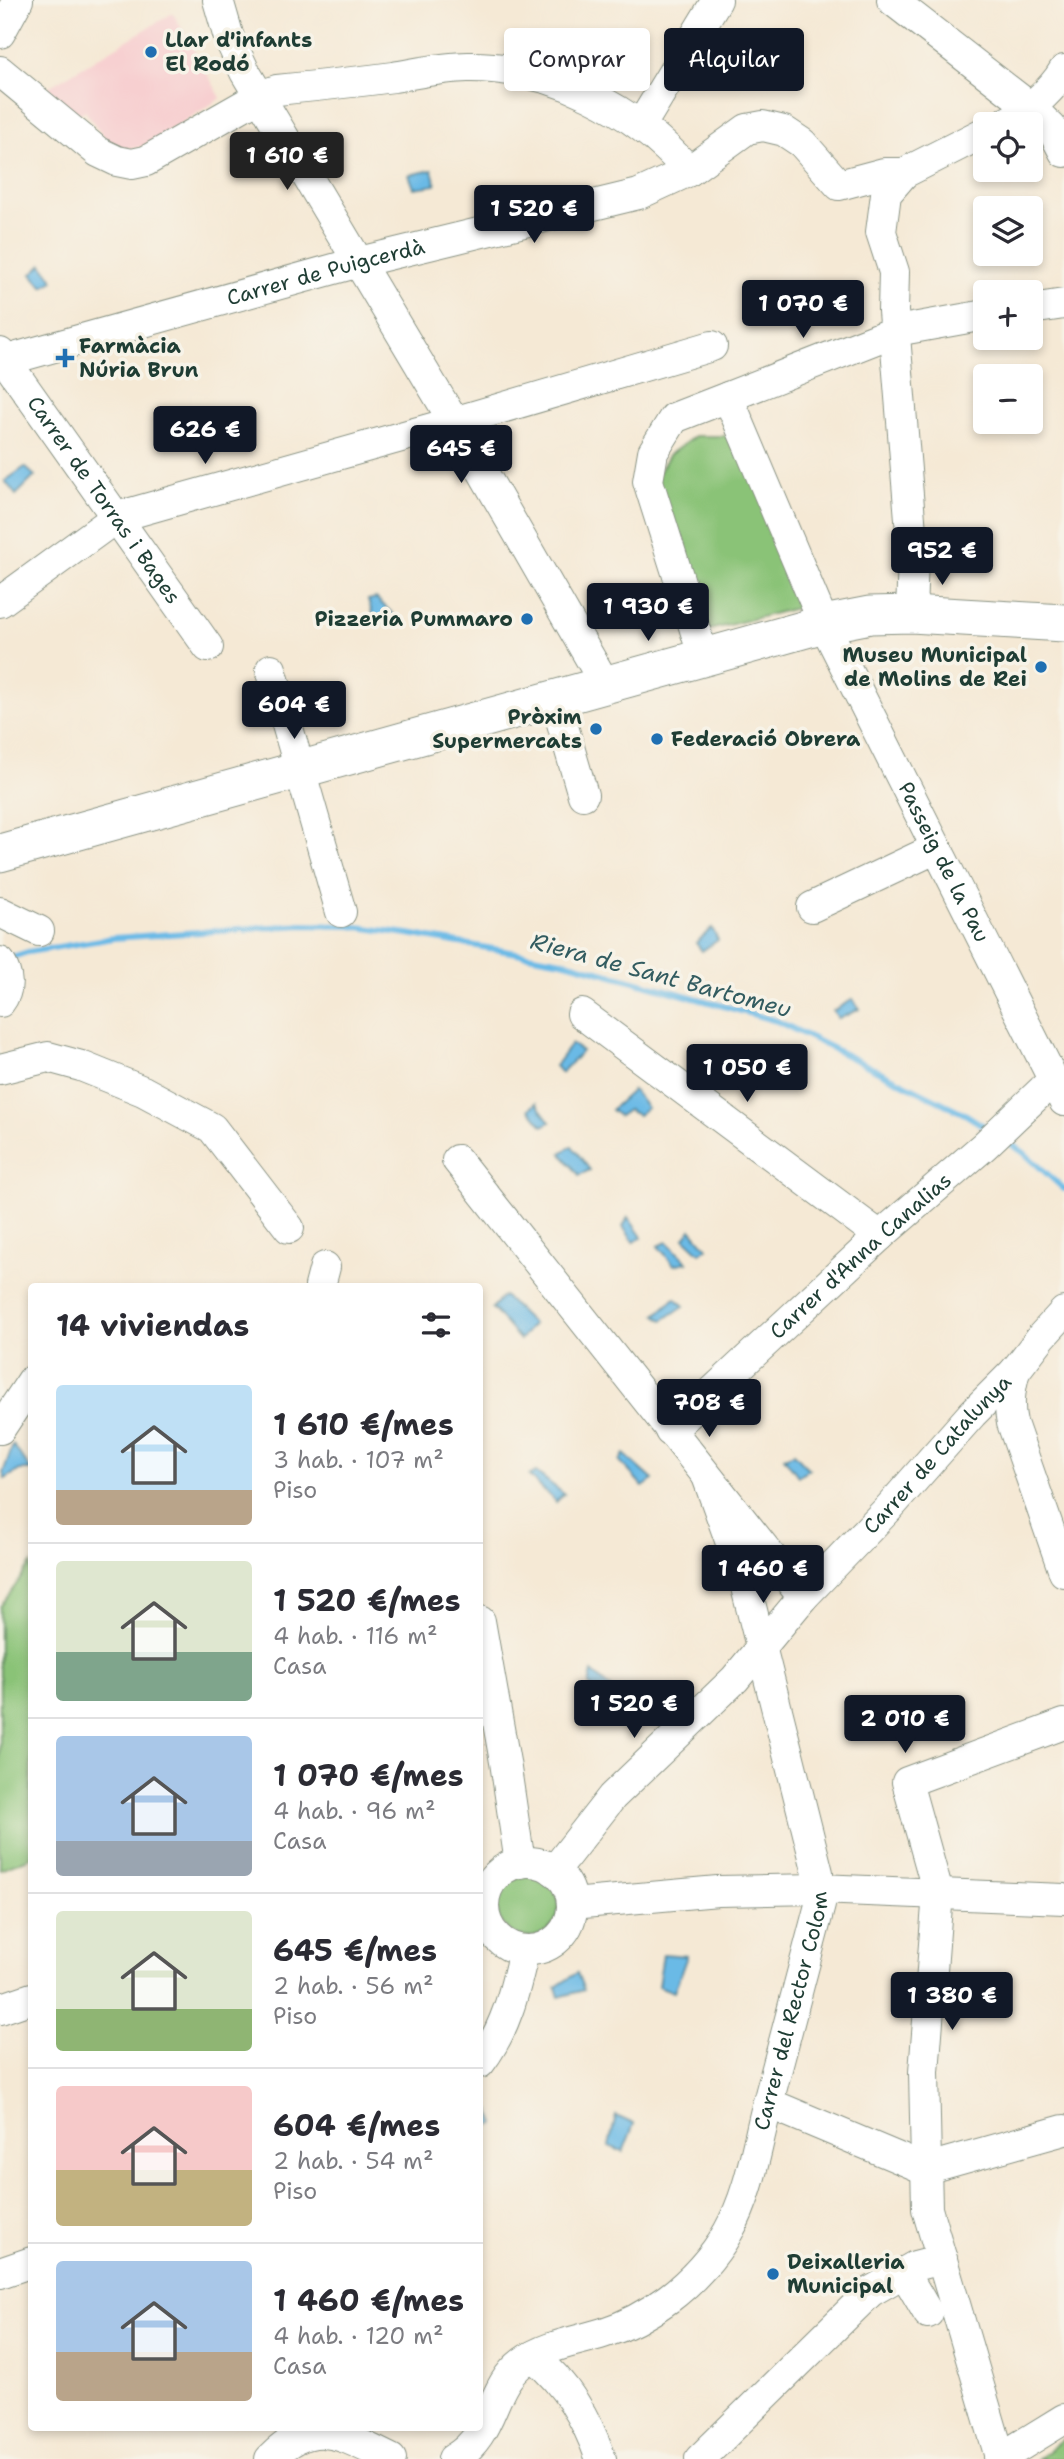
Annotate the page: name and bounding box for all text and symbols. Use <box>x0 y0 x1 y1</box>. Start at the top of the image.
place label: Llar d'infants El Rodó <box>165 26 312 78</box>
chip: Comprar <box>504 28 650 91</box>
chip: Alquilar <box>664 28 804 91</box>
marker: Llar d'infants El Rodó <box>143 44 159 60</box>
map controls <box>973 112 1043 434</box>
button: locate <box>973 112 1043 182</box>
pin: 1 610 € <box>222 132 352 192</box>
text: 1 610 € <box>246 140 328 170</box>
pin: 1 520 € <box>469 186 599 245</box>
text: 1 520 € <box>490 193 578 223</box>
button: layers <box>973 196 1043 266</box>
street label: Carrer de Puigcerdà <box>224 233 428 312</box>
pin: 1 070 € <box>738 280 868 340</box>
button: + <box>973 280 1043 350</box>
text: 1 070 € <box>758 288 848 318</box>
place label: Farmàcia Núria Brun <box>79 332 199 384</box>
marker: Farmàcia Núria Brun <box>57 350 73 366</box>
button: − <box>973 364 1043 434</box>
street label: Carrer de Torras i Bages <box>21 390 187 610</box>
pin: 626 € <box>156 406 254 466</box>
text: 626 € <box>169 414 241 444</box>
pin: 645 € <box>412 426 510 485</box>
text: 645 € <box>426 433 496 463</box>
pin: 952 € <box>893 528 991 587</box>
text: 952 € <box>907 535 977 565</box>
pin: 1 930 € <box>583 584 713 643</box>
text: 1 930 € <box>603 591 693 621</box>
place label: Pizzeria Pummaro <box>314 605 513 633</box>
marker: Pizzeria Pummaro <box>519 611 535 627</box>
place label: Museu Municipal de Molins de Rei <box>843 641 1027 693</box>
marker: Museu Municipal de Molins de Rei <box>1033 659 1049 675</box>
pin: 604 € <box>245 682 343 741</box>
text: 604 € <box>258 689 330 719</box>
place label: Pròxim Supermercats <box>432 703 582 755</box>
marker: Pròxim Supermercats <box>588 721 604 737</box>
place label: Federació Obrera <box>671 725 861 753</box>
marker: Federació Obrera <box>649 731 665 747</box>
street label: Passeig de la Pau <box>892 777 996 947</box>
water label: Riera de Sant Bartomeu <box>527 926 795 1024</box>
pin: 1 050 € <box>682 1044 812 1104</box>
text: 1 050 € <box>703 1052 791 1082</box>
street label: Carrer d'Anna Canalias <box>764 1166 958 1345</box>
text: 14 viviendas <box>56 1305 249 1346</box>
icon: filters <box>417 1306 455 1344</box>
street label: Carrer de Catalunya <box>857 1369 1017 1540</box>
pin: 708 € <box>660 1380 758 1439</box>
text: 708 € <box>673 1387 745 1417</box>
text: 1 610 €/mes <box>273 1404 454 1445</box>
icon: home <box>112 1413 196 1497</box>
text: 3 hab. · 107 m² <box>273 1445 444 1475</box>
text: Piso <box>273 1475 317 1505</box>
pin: 1 460 € <box>698 1546 828 1605</box>
text: 1 460 € <box>718 1553 808 1583</box>
text: 1 520 €/mes <box>273 1580 461 1621</box>
icon: home <box>112 1589 196 1673</box>
text: 4 hab. · 116 m² <box>273 1621 438 1651</box>
text: Casa <box>273 1651 326 1681</box>
pin: 1 520 € <box>569 1680 699 1740</box>
text: 1 520 € <box>590 1688 678 1718</box>
pin: 2 010 € <box>840 1696 970 1755</box>
text: 2 010 € <box>860 1703 950 1733</box>
text: 1 070 €/mes <box>273 1755 464 1796</box>
icon: home <box>112 1764 196 1848</box>
text: 4 hab. · 96 m² <box>273 1796 436 1826</box>
text: Casa <box>273 1826 326 1856</box>
street label: Carrer del Rector Colom <box>748 1891 834 2133</box>
text: 645 €/mes <box>273 1930 437 1971</box>
icon: home <box>112 1939 196 2023</box>
text: 2 hab. · 56 m² <box>273 1971 434 2001</box>
pin: 1 380 € <box>887 1972 1017 2032</box>
text: 1 380 € <box>907 1980 997 2010</box>
text: Piso <box>273 2001 317 2031</box>
text: 604 €/mes <box>273 2105 440 2146</box>
icon: home <box>112 2114 196 2198</box>
text: 2 hab. · 54 m² <box>273 2146 433 2176</box>
text: Piso <box>273 2176 317 2206</box>
place label: Deixalleria Municipal <box>787 2248 905 2300</box>
marker: Deixalleria Municipal <box>765 2266 781 2282</box>
text: 1 460 €/mes <box>273 2280 464 2321</box>
icon: home <box>112 2289 196 2373</box>
text: 4 hab. · 120 m² <box>273 2321 444 2351</box>
text: Casa <box>273 2351 326 2381</box>

